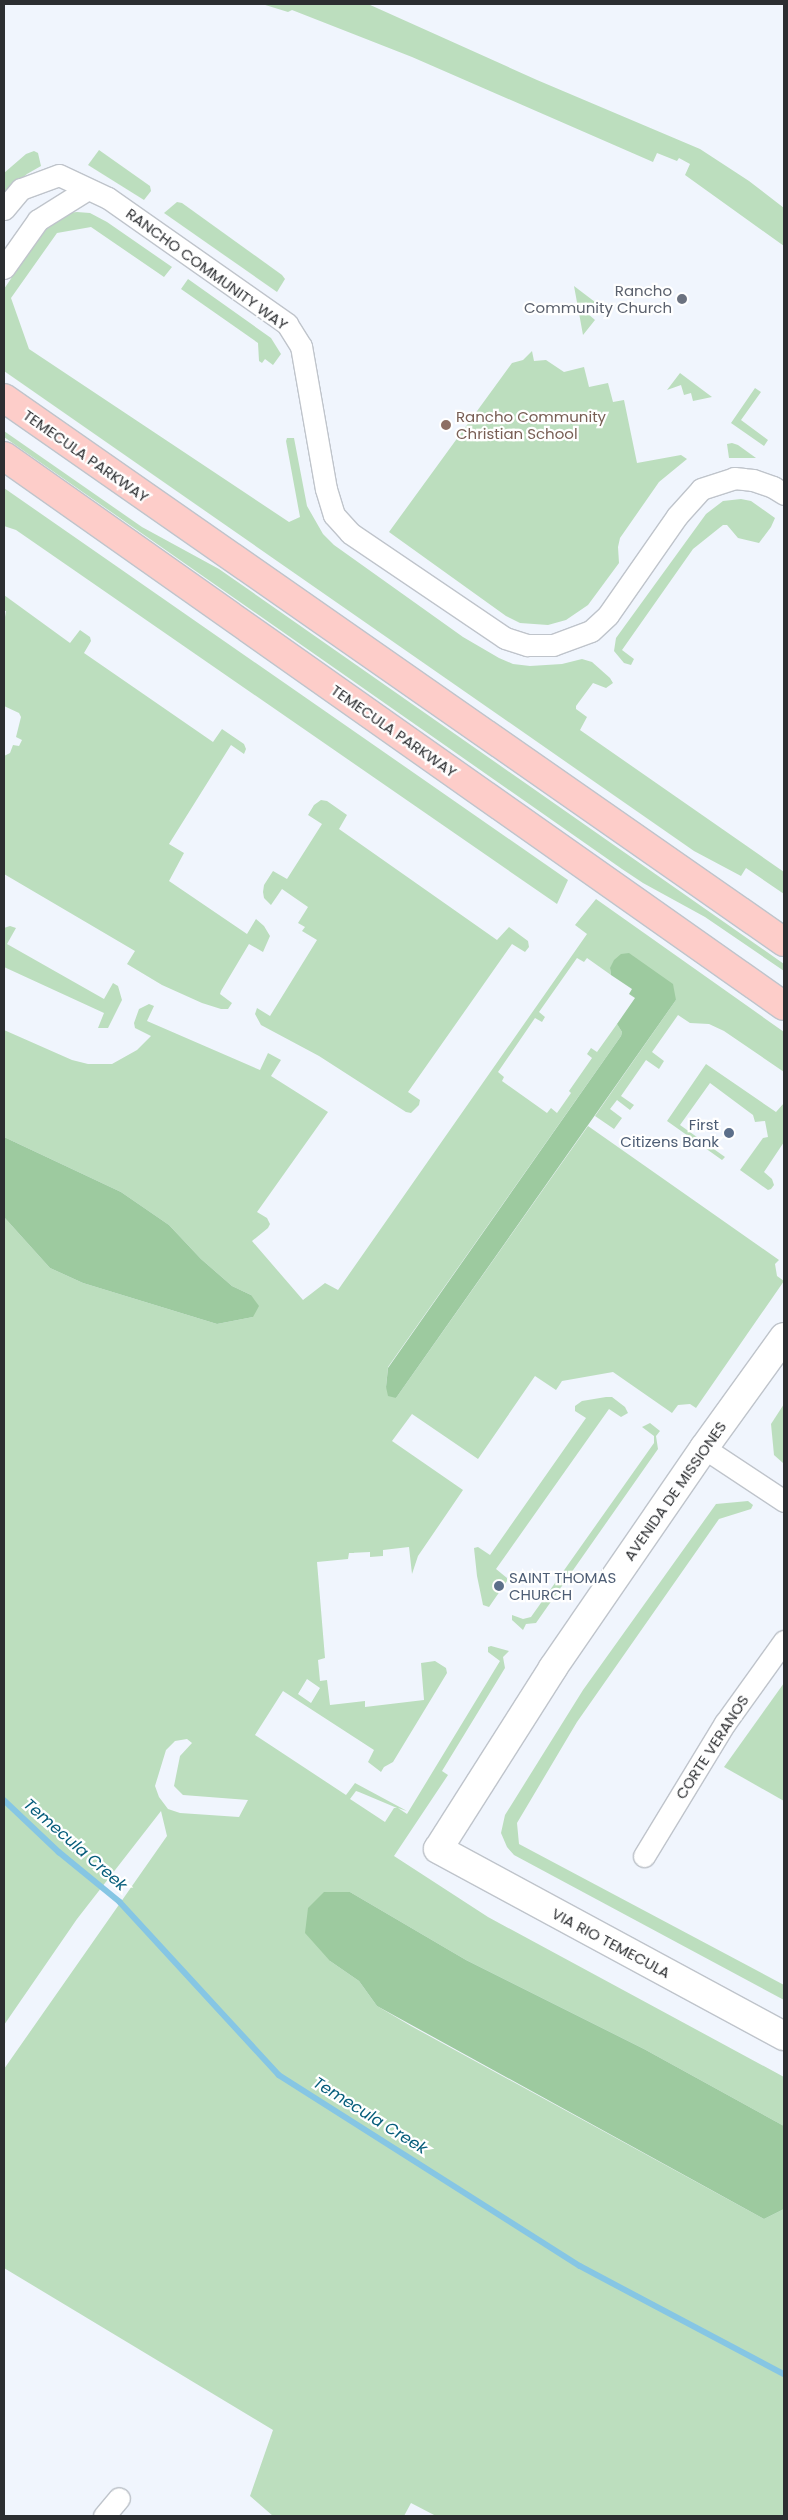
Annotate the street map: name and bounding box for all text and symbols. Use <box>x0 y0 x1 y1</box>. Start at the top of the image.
street label: RANCHO COMMUNITY WAY <box>123 204 291 334</box>
place label: Rancho Community Church <box>524 281 672 316</box>
marker: Rancho Community Church <box>676 293 688 305</box>
street label: TEMECULA PARKWAY <box>20 406 152 506</box>
place label: Rancho Community Christian School <box>456 407 606 442</box>
marker: Rancho Community Christian School <box>440 419 452 431</box>
street label: TEMECULA PARKWAY <box>328 681 460 781</box>
place label: First Citizens Bank <box>620 1115 719 1150</box>
marker: First Citizens Bank <box>723 1127 735 1139</box>
street label: AVENIDA DE MISSIONES <box>620 1418 730 1564</box>
place label: SAINT THOMAS CHURCH <box>509 1568 616 1603</box>
marker: SAINT THOMAS CHURCH <box>493 1580 505 1592</box>
street label: CORTE VERANOS <box>672 1692 752 1802</box>
water label: Temecula Creek <box>19 1795 131 1895</box>
street label: VIA RIO TEMECULA <box>549 1904 673 1982</box>
water label: Temecula Creek <box>309 2073 431 2159</box>

